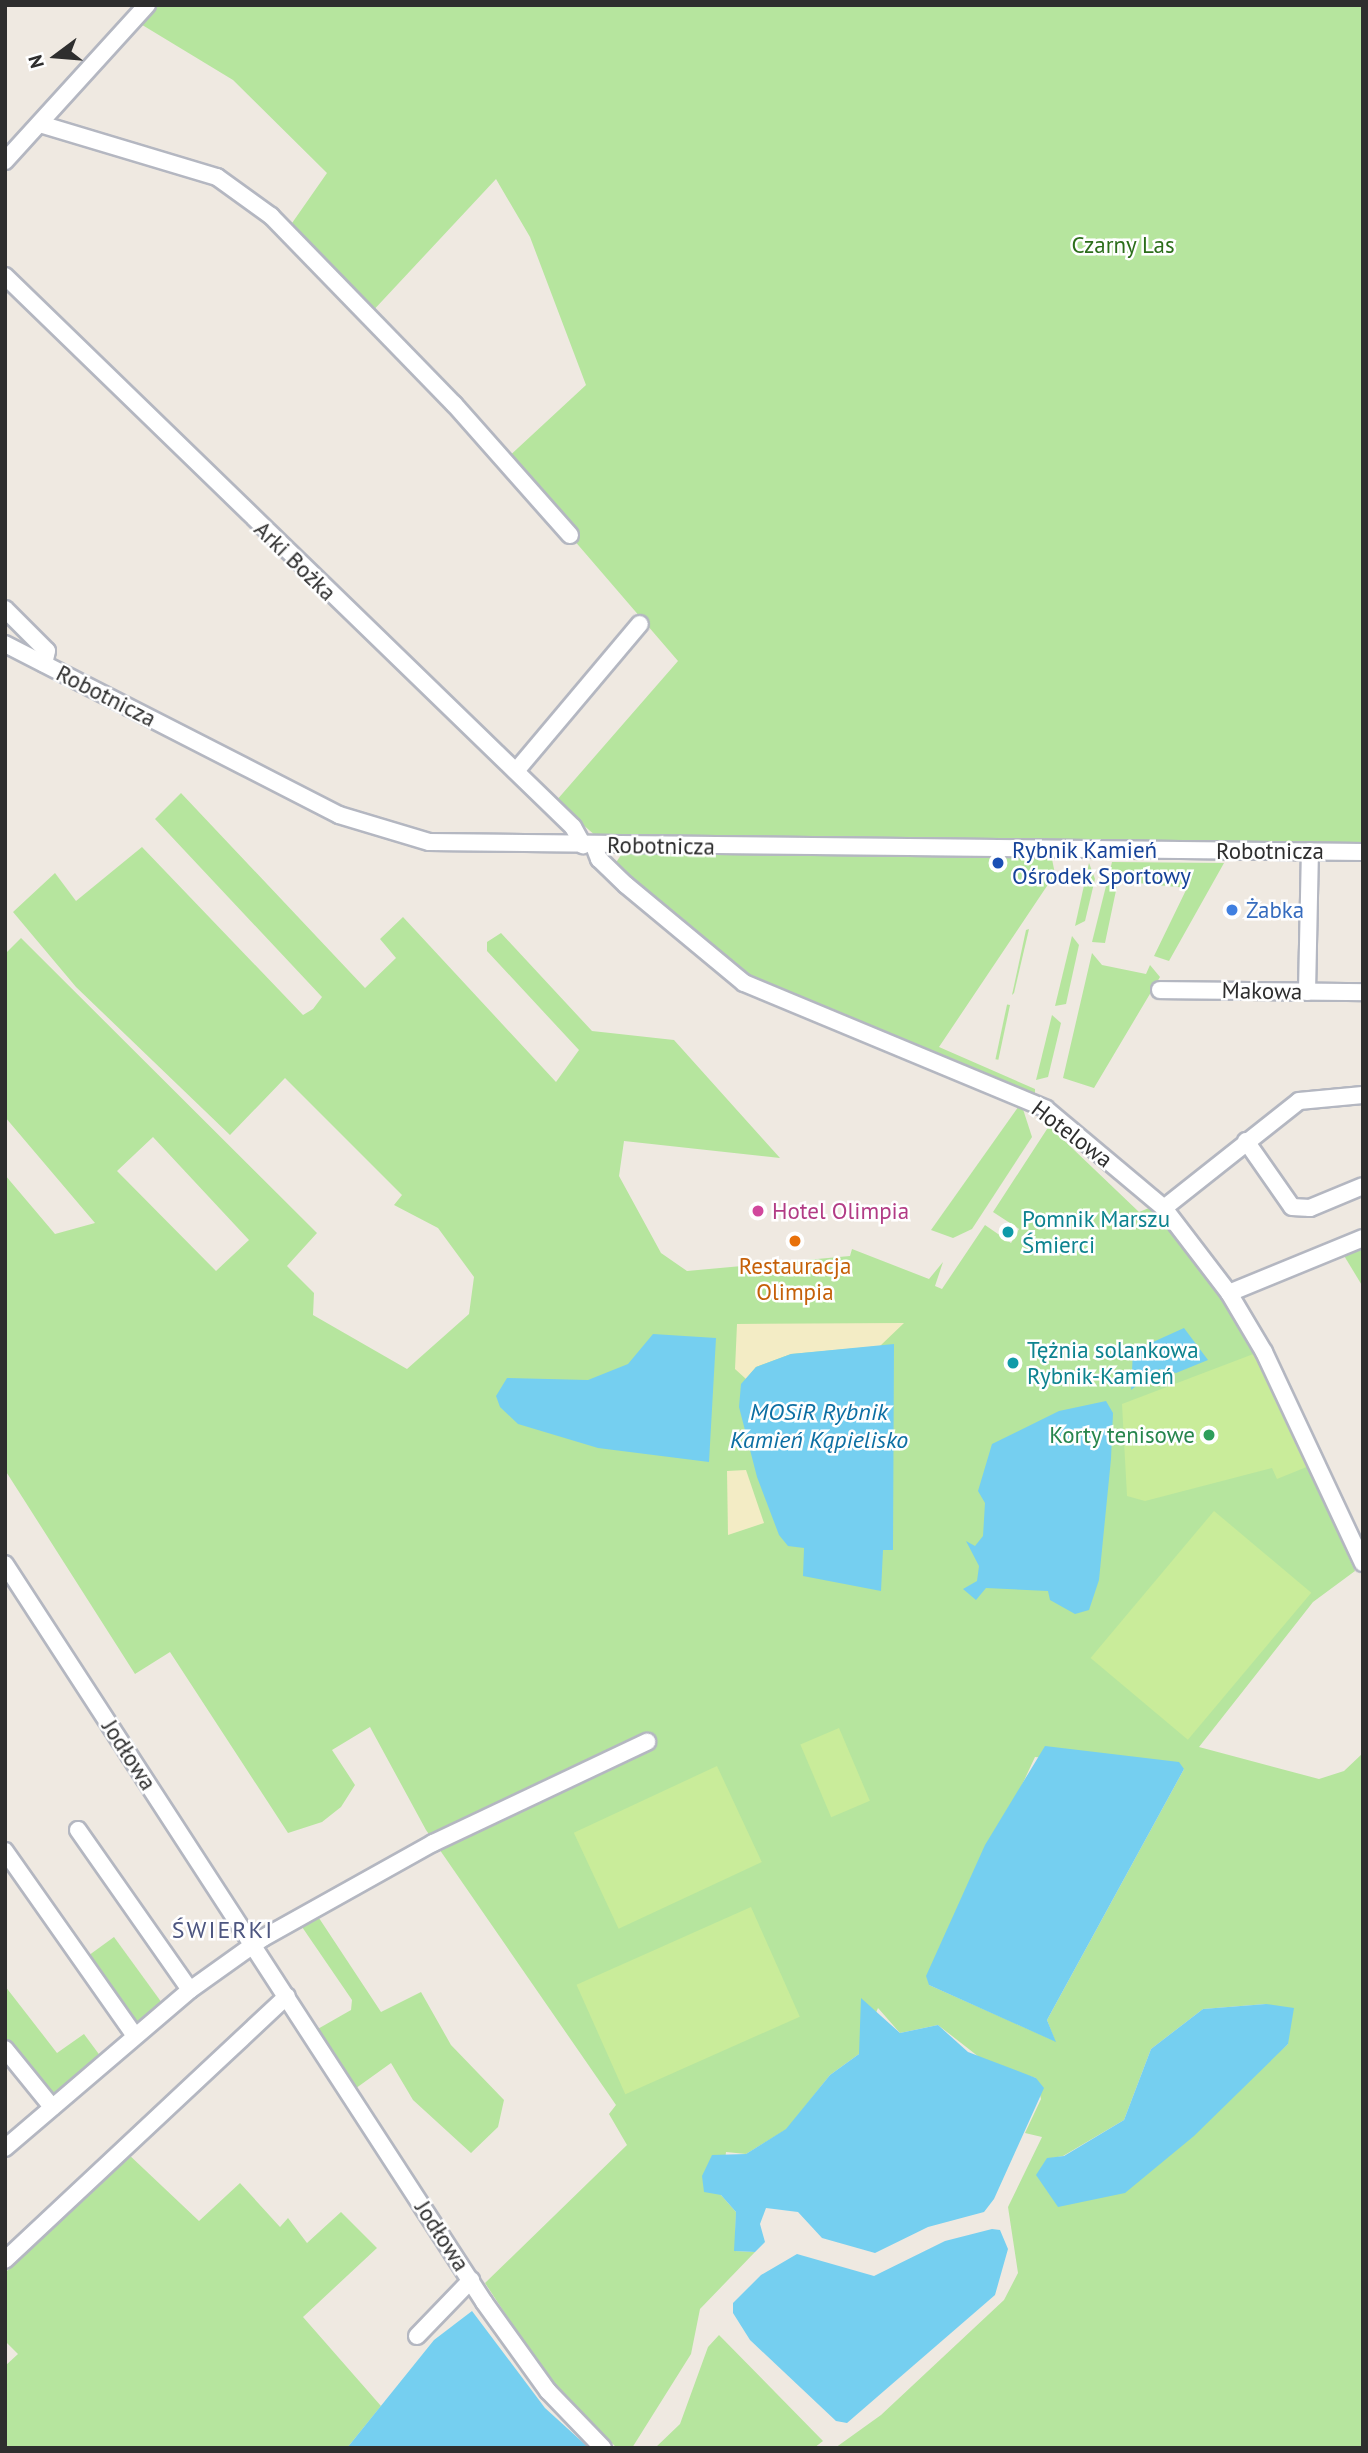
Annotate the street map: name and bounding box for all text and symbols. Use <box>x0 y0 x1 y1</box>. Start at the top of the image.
north arrow <box>21 21 91 91</box>
text: N <box>23 52 49 71</box>
park label: Czarny Las <box>1071 231 1175 259</box>
street label: Arki Bożka <box>248 515 342 607</box>
street label: Robotnicza <box>52 659 160 733</box>
street label: Robotnicza <box>607 831 715 861</box>
place label: Rybnik Kamień Ośrodek Sportowy <box>1012 836 1192 890</box>
street label: Robotnicza <box>1216 837 1324 865</box>
marker: Rybnik Kamień Ośrodek Sportowy <box>990 855 1006 871</box>
place label: Żabka <box>1246 896 1304 924</box>
marker: Żabka <box>1224 902 1240 918</box>
street label: Makowa <box>1221 976 1303 1006</box>
street label: Hotelowa <box>1026 1095 1118 1173</box>
place label: Hotel Olimpia <box>772 1197 909 1225</box>
marker: Hotel Olimpia <box>750 1203 766 1219</box>
place label: Pomnik Marszu Śmierci <box>1022 1205 1171 1259</box>
marker: Pomnik Marszu Śmierci <box>1000 1224 1016 1240</box>
marker: Restauracja Olimpia <box>787 1233 803 1249</box>
place label: Restauracja Olimpia <box>739 1252 851 1306</box>
place label: Tężnia solankowa Rybnik-Kamień <box>1027 1336 1199 1390</box>
marker: Tężnia solankowa Rybnik-Kamień <box>1005 1355 1021 1371</box>
water label: MOSiR Rybnik Kamień Kąpielisko <box>730 1398 908 1454</box>
place label: Korty tenisowe <box>1049 1421 1195 1449</box>
marker: Korty tenisowe <box>1201 1427 1217 1443</box>
street label: Jodłowa <box>96 1715 162 1795</box>
district label: ŚWIERKI <box>173 1916 273 1944</box>
street label: Jodłowa <box>409 2196 475 2276</box>

